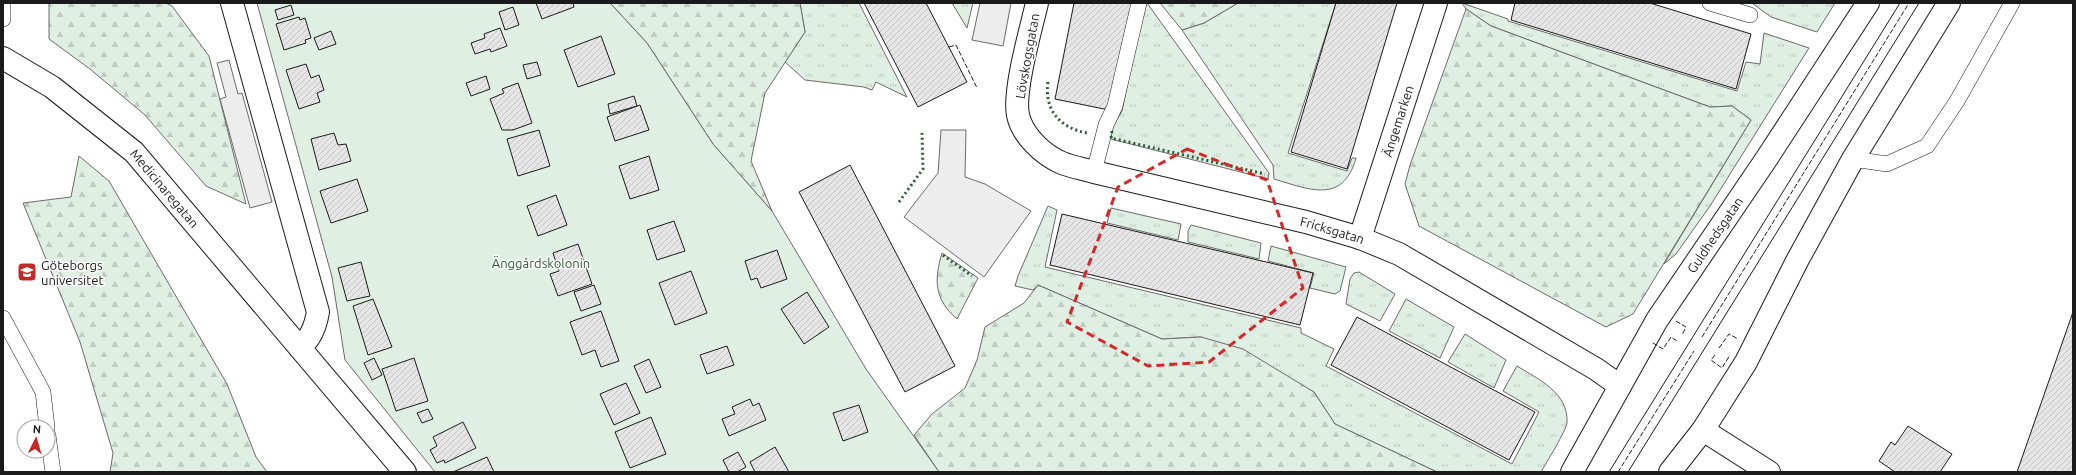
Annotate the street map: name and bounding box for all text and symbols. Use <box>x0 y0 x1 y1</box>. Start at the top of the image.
street label: Lövskogsgatan <box>1013 12 1041 100</box>
street label: Ängemarken <box>1379 83 1416 159</box>
street label: Medicinaregatan <box>128 146 202 230</box>
street label: Guldhedsgatan <box>1684 194 1745 275</box>
street label: Fricksgatan <box>1299 214 1367 246</box>
park label: Änggårdskolonin <box>492 255 590 270</box>
place label: Göteborgs universitet <box>41 258 104 287</box>
school or university icon: Göteborgs universitet <box>16 261 38 283</box>
north arrow <box>16 419 56 459</box>
text: N <box>32 423 41 435</box>

